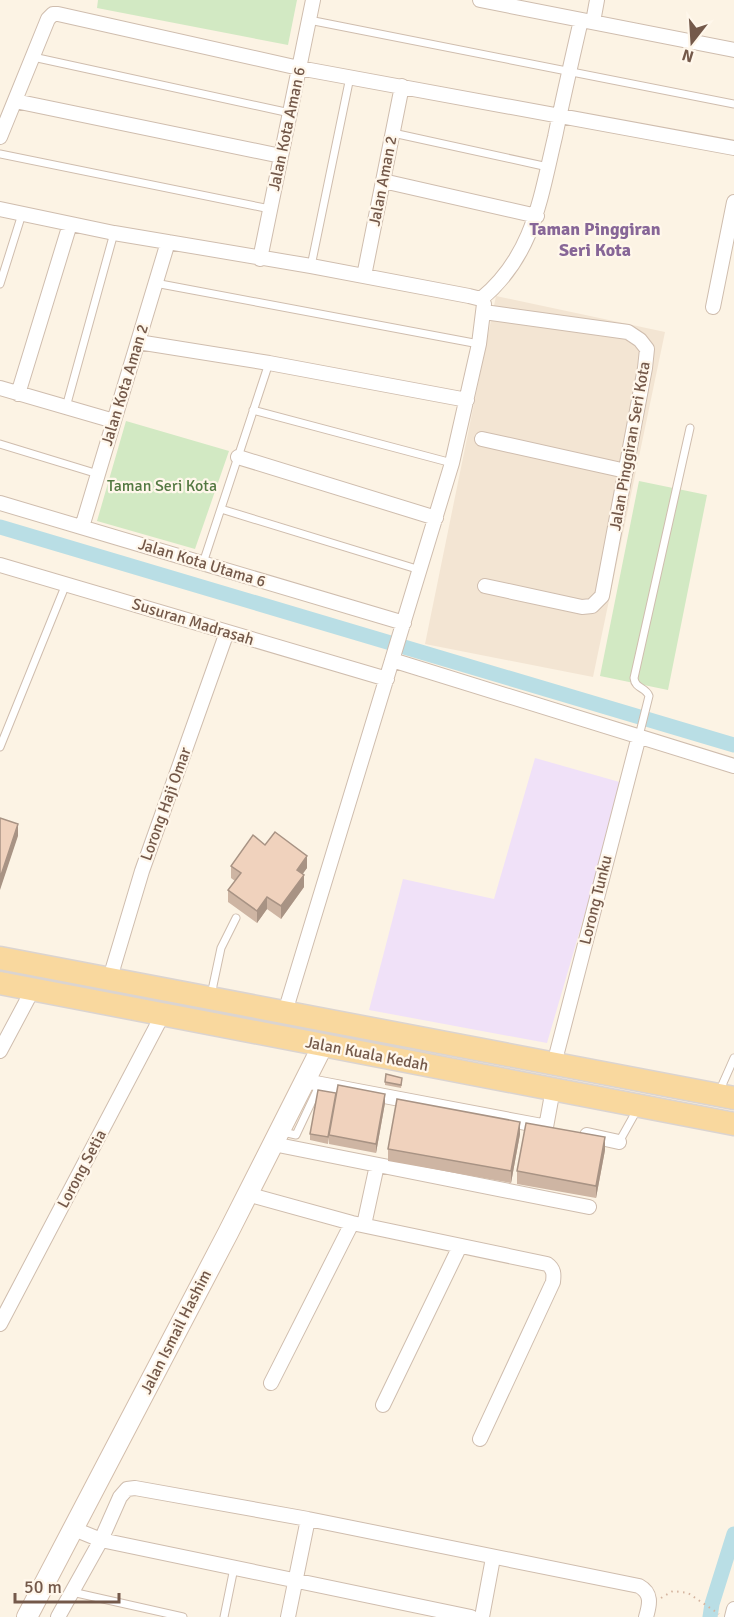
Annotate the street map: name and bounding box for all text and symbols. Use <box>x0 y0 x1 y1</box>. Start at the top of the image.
north arrow <box>662 12 722 72</box>
text: N <box>680 44 696 67</box>
street label: Jalan Kota Aman 6 <box>264 65 310 193</box>
street label: Jalan Aman 2 <box>364 134 402 228</box>
district label: Taman Pinggiran Seri Kota <box>529 218 661 261</box>
street label: Jalan Kota Aman 2 <box>97 322 153 448</box>
street label: Jalan Pinggiran Seri Kota <box>605 360 655 532</box>
park label: Taman Seri Kota <box>107 476 217 496</box>
street label: Jalan Kota Utama 6 <box>136 534 268 592</box>
street label: Susuran Madrasah <box>130 594 256 650</box>
street label: Lorong Haji Omar <box>136 744 196 864</box>
street label: Lorong Tunku <box>575 853 617 947</box>
street label: Jalan Kuala Kedah <box>304 1032 430 1076</box>
street label: Lorong Setia <box>53 1126 111 1212</box>
street label: Jalan Ismail Hashim <box>136 1267 216 1397</box>
scale bar <box>15 1566 118 1604</box>
text: 50 m <box>24 1576 62 1598</box>

